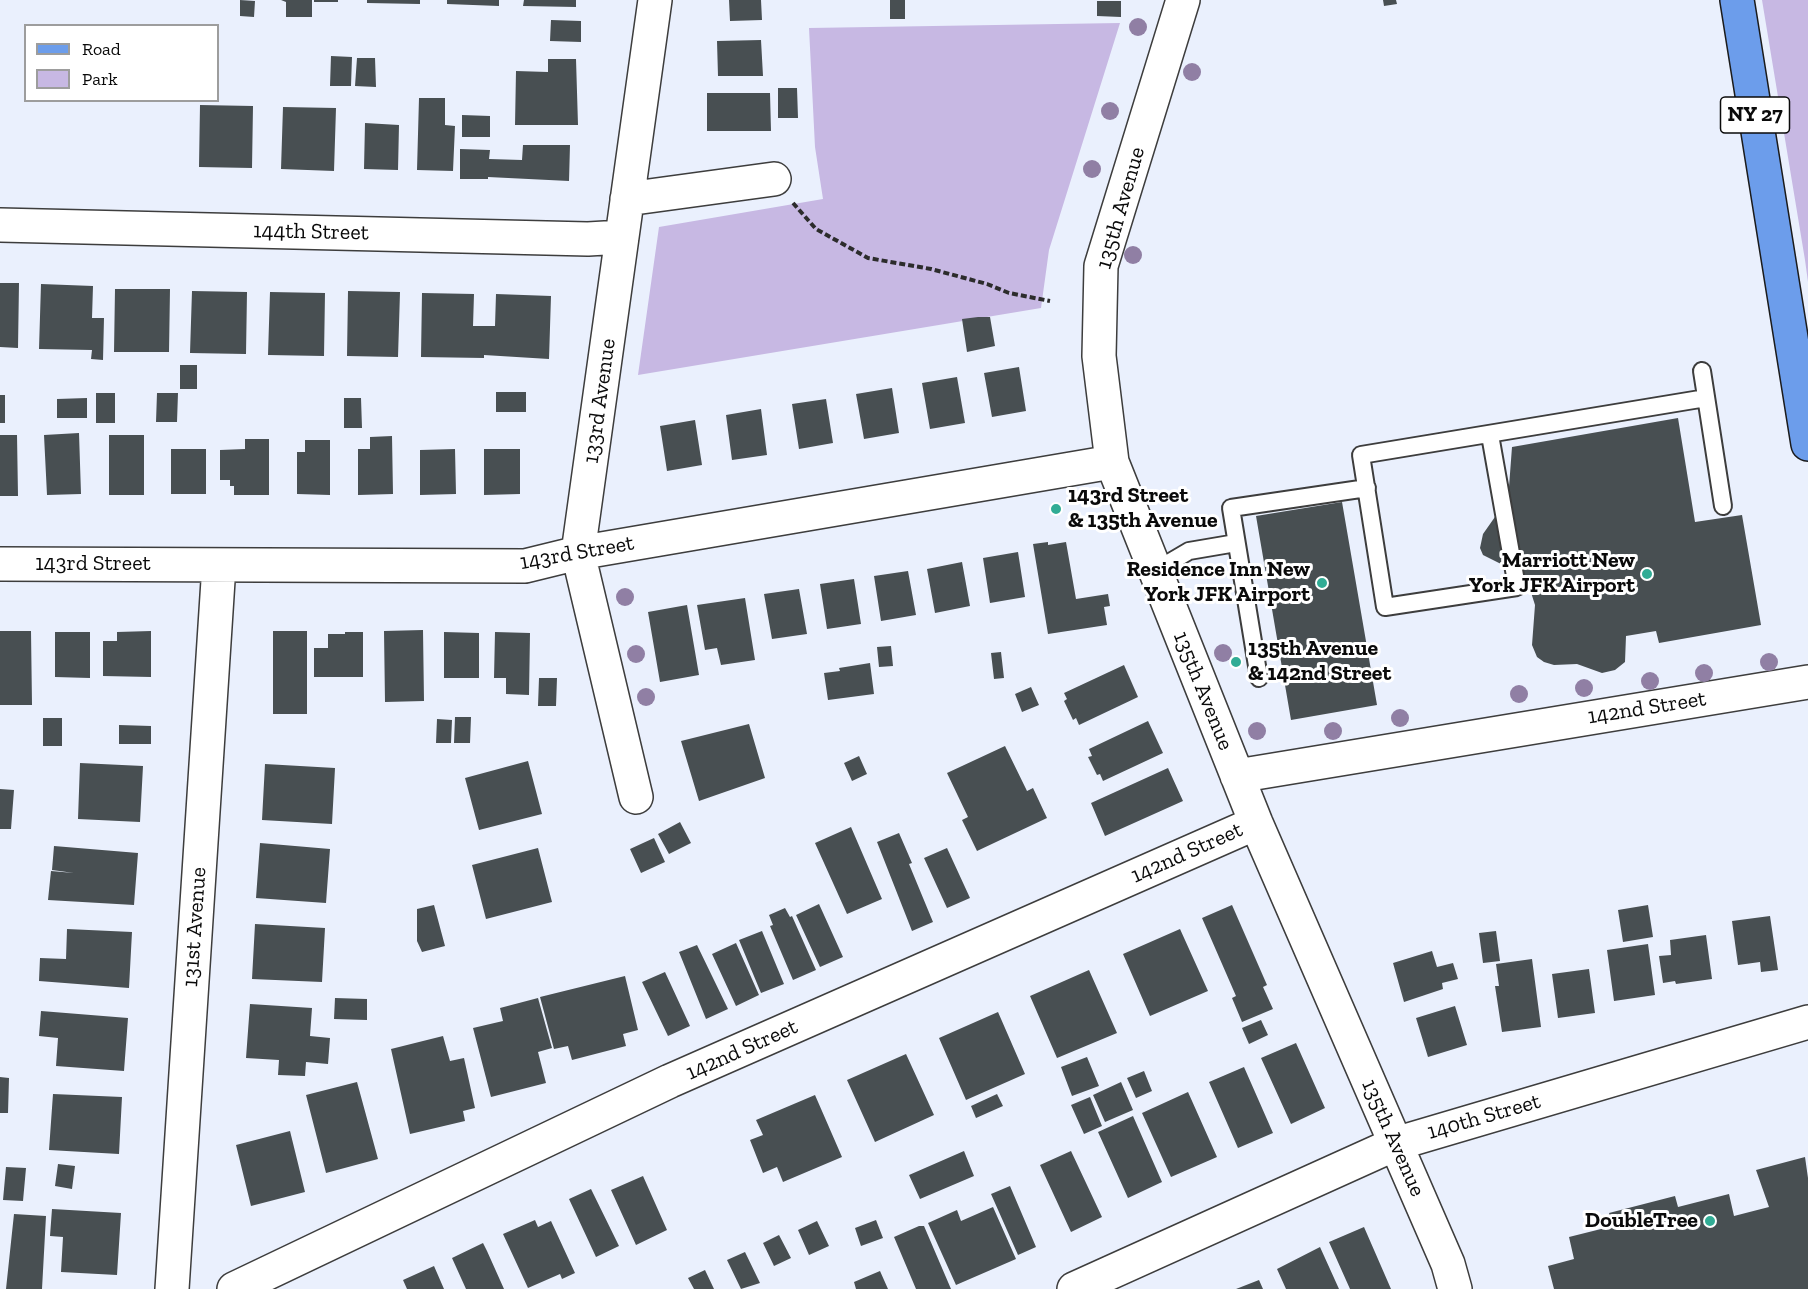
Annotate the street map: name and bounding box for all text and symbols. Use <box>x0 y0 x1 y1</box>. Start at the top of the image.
legend <box>24 24 219 102</box>
text: Road <box>82 38 121 60</box>
text: Park <box>82 68 118 90</box>
road number: NY 27 <box>1720 97 1790 133</box>
street label: 135th Avenue <box>1091 144 1151 272</box>
street label: 144th Street <box>253 218 369 246</box>
street label: 133rd Avenue <box>578 337 622 465</box>
place label: 143rd Street & 135th Avenue <box>1068 483 1218 534</box>
marker: 143rd Street & 135th Avenue <box>1049 502 1063 516</box>
street label: 143rd Street <box>518 530 636 576</box>
place label: Marriott New York JFK Airport <box>1469 548 1635 600</box>
street label: 143rd Street <box>35 551 151 577</box>
place label: Residence Inn New York JFK Airport <box>1126 557 1310 608</box>
marker: Marriott New York JFK Airport <box>1640 567 1654 581</box>
marker: Residence Inn New York JFK Airport <box>1315 576 1329 590</box>
street label: 135th Avenue <box>1167 628 1239 754</box>
place label: 135th Avenue & 142nd Street <box>1248 636 1391 688</box>
marker: 135th Avenue & 142nd Street <box>1229 655 1243 669</box>
street label: 142nd Street <box>1586 686 1708 730</box>
street label: 142nd Street <box>1127 817 1247 889</box>
street label: 131st Avenue <box>178 866 212 988</box>
street label: 142nd Street <box>682 1014 802 1086</box>
street label: 135th Avenue <box>1355 1075 1431 1201</box>
street label: 140th Street <box>1424 1088 1544 1146</box>
place label: DoubleTree <box>1585 1208 1698 1234</box>
marker: DoubleTree <box>1703 1214 1717 1228</box>

